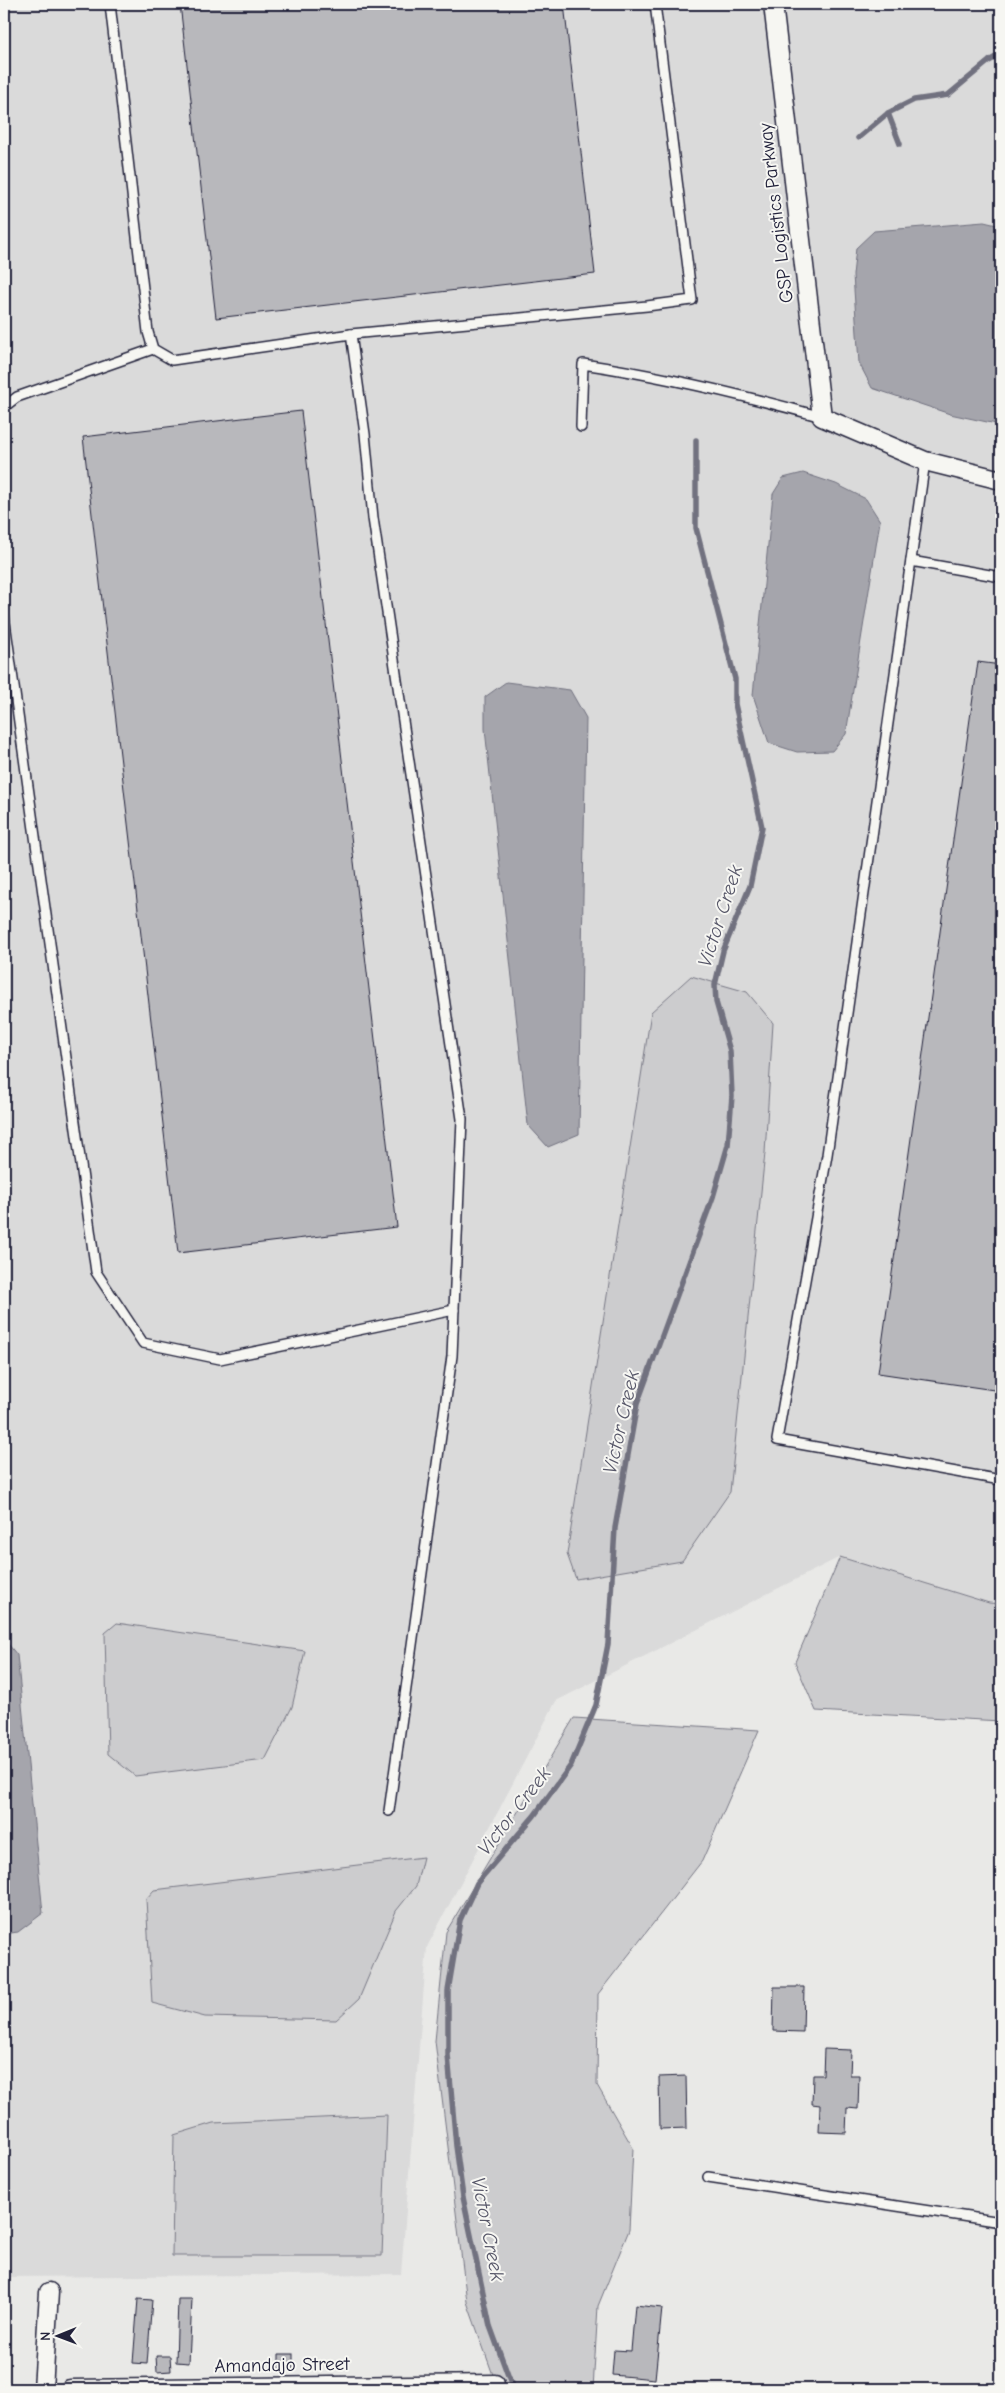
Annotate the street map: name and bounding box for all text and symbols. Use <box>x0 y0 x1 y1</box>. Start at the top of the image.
street label: GSP Logistics Parkway <box>754 121 798 304</box>
water label: Victor Creek <box>693 862 747 970</box>
water label: Victor Creek <box>598 1368 644 1476</box>
water label: Victor Creek <box>472 1762 556 1860</box>
water label: Victor Creek <box>467 2175 509 2283</box>
north arrow <box>32 2310 82 2360</box>
text: N <box>37 2332 54 2341</box>
street label: Amandajo Street <box>214 2353 350 2377</box>

